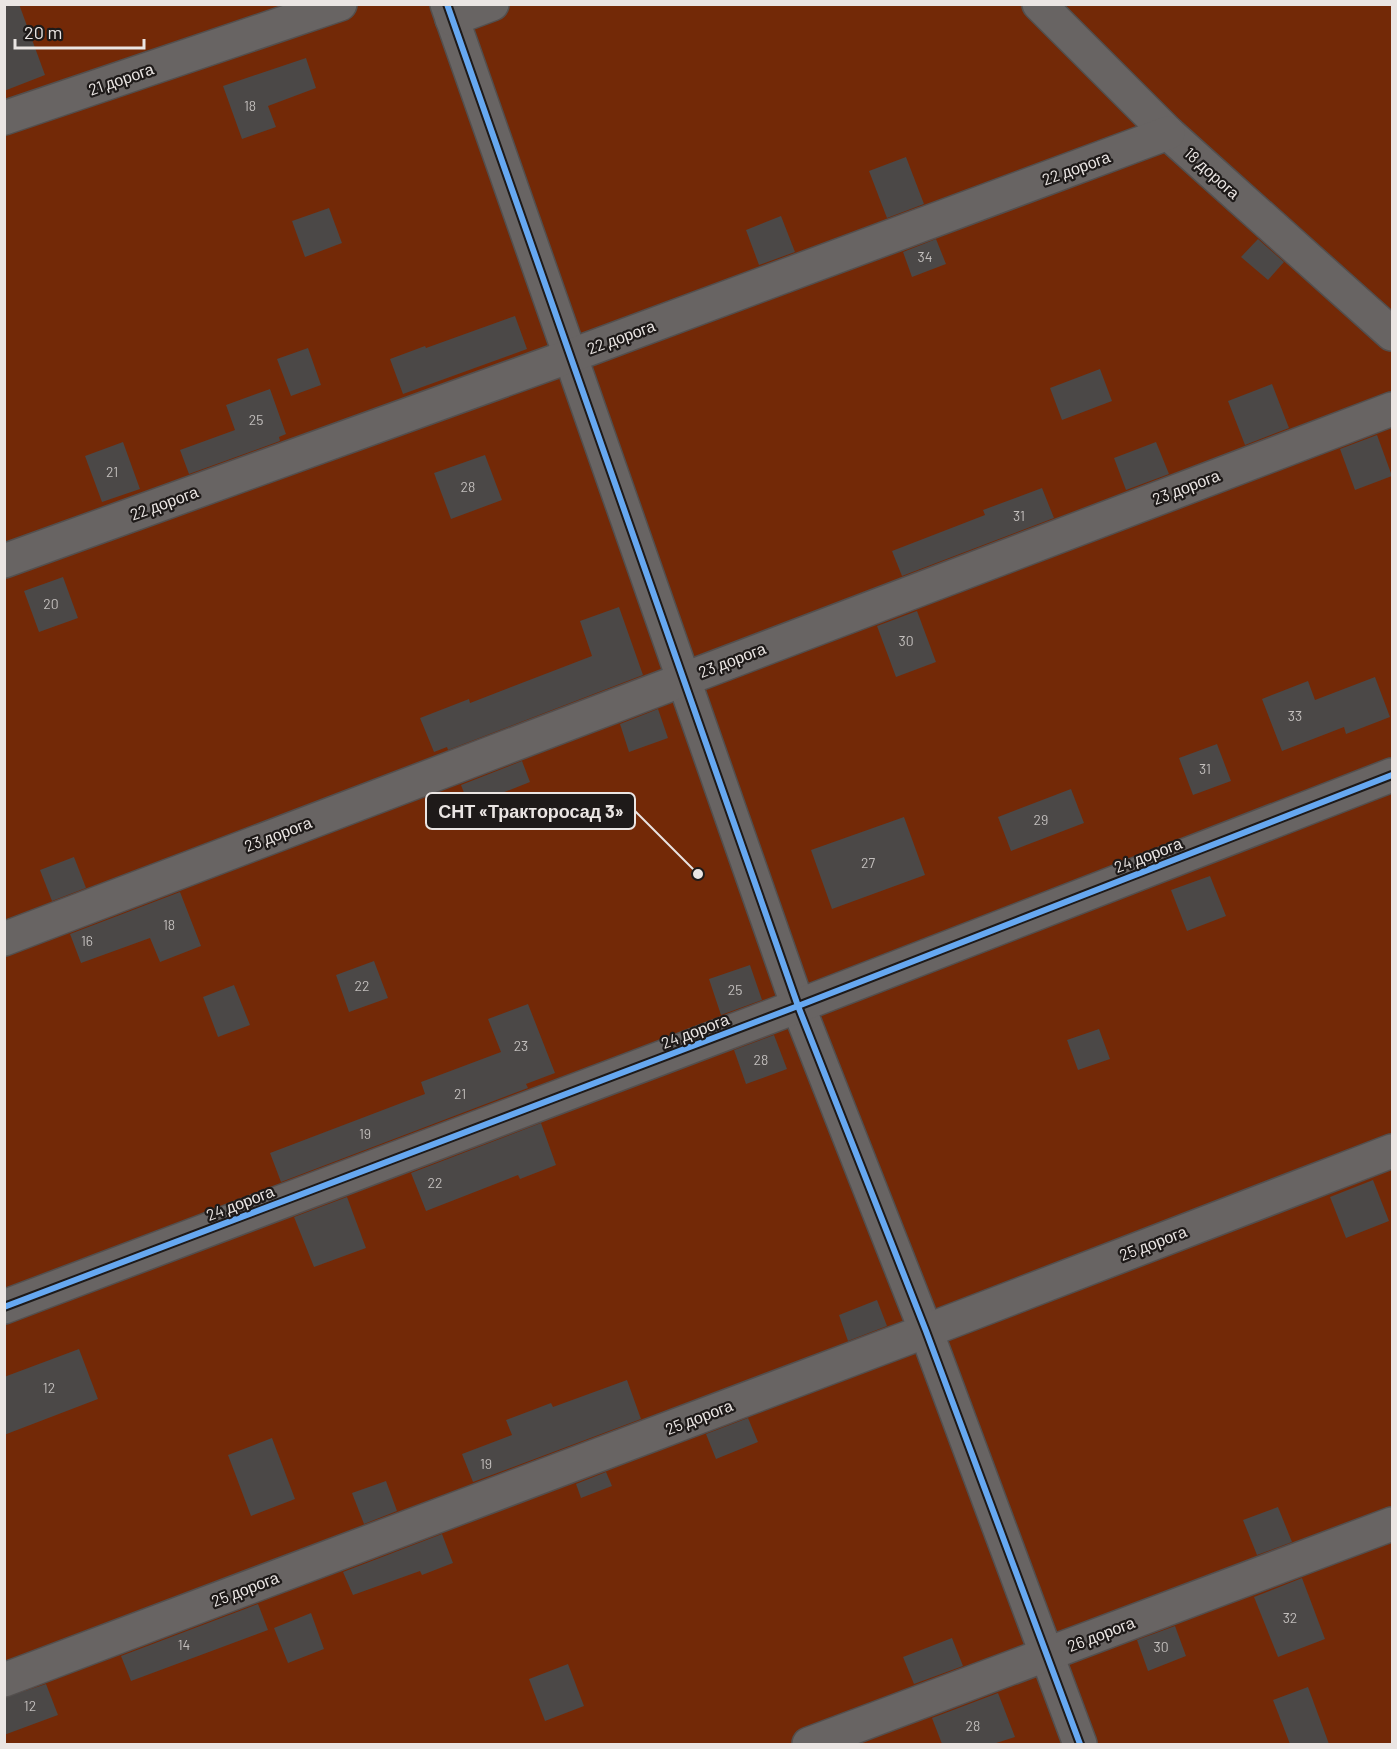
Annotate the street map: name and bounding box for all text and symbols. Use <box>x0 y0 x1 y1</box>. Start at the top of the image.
scale bar <box>15 12 144 50</box>
text: 20 m <box>24 21 62 43</box>
street label: 21 дорога <box>86 59 156 99</box>
house number: 18 <box>244 97 256 114</box>
street label: 18 дорога <box>1181 143 1244 202</box>
street label: 22 дорога <box>1039 146 1112 189</box>
house number: 34 <box>918 248 932 265</box>
street label: 22 дорога <box>584 315 657 358</box>
house number: 25 <box>249 411 263 428</box>
house number: 21 <box>106 463 118 480</box>
street label: 23 дорога <box>1150 465 1222 508</box>
house number: 28 <box>461 478 475 495</box>
street label: 22 дорога <box>127 481 200 524</box>
house number: 31 <box>1013 507 1025 524</box>
house number: 20 <box>43 595 59 612</box>
house number: 30 <box>898 632 914 649</box>
street label: 23 дорога <box>696 638 768 681</box>
house number: 33 <box>1288 707 1302 724</box>
house number: 31 <box>1199 760 1211 777</box>
callout: СНТ «Тракторосад 3» <box>426 793 635 829</box>
text: СНТ «Тракторосад 3» <box>438 800 624 822</box>
house number: 29 <box>1034 811 1048 828</box>
street label: 23 дорога <box>242 812 314 855</box>
street label: 24 дорога <box>1111 833 1184 876</box>
house number: 27 <box>861 854 875 871</box>
house number: 18 <box>163 916 175 933</box>
house number: 16 <box>81 932 93 949</box>
house number: 22 <box>354 977 370 994</box>
house number: 25 <box>728 981 742 998</box>
street label: 24 дорога <box>658 1009 731 1052</box>
house number: 23 <box>514 1037 528 1054</box>
house number: 28 <box>754 1051 768 1068</box>
house number: 21 <box>454 1085 466 1102</box>
house number: 19 <box>359 1125 371 1142</box>
house number: 22 <box>427 1174 443 1191</box>
street label: 24 дорога <box>203 1181 276 1224</box>
street label: 25 дорога <box>1117 1221 1189 1264</box>
house number: 12 <box>43 1379 55 1396</box>
street label: 25 дорога <box>663 1395 735 1438</box>
house number: 19 <box>480 1455 492 1472</box>
street label: 25 дорога <box>209 1567 281 1610</box>
house number: 32 <box>1283 1609 1297 1626</box>
street label: 26 дорога <box>1065 1612 1137 1655</box>
house number: 14 <box>178 1636 190 1653</box>
house number: 30 <box>1153 1638 1169 1655</box>
house number: 12 <box>24 1697 36 1714</box>
house number: 28 <box>966 1717 980 1734</box>

